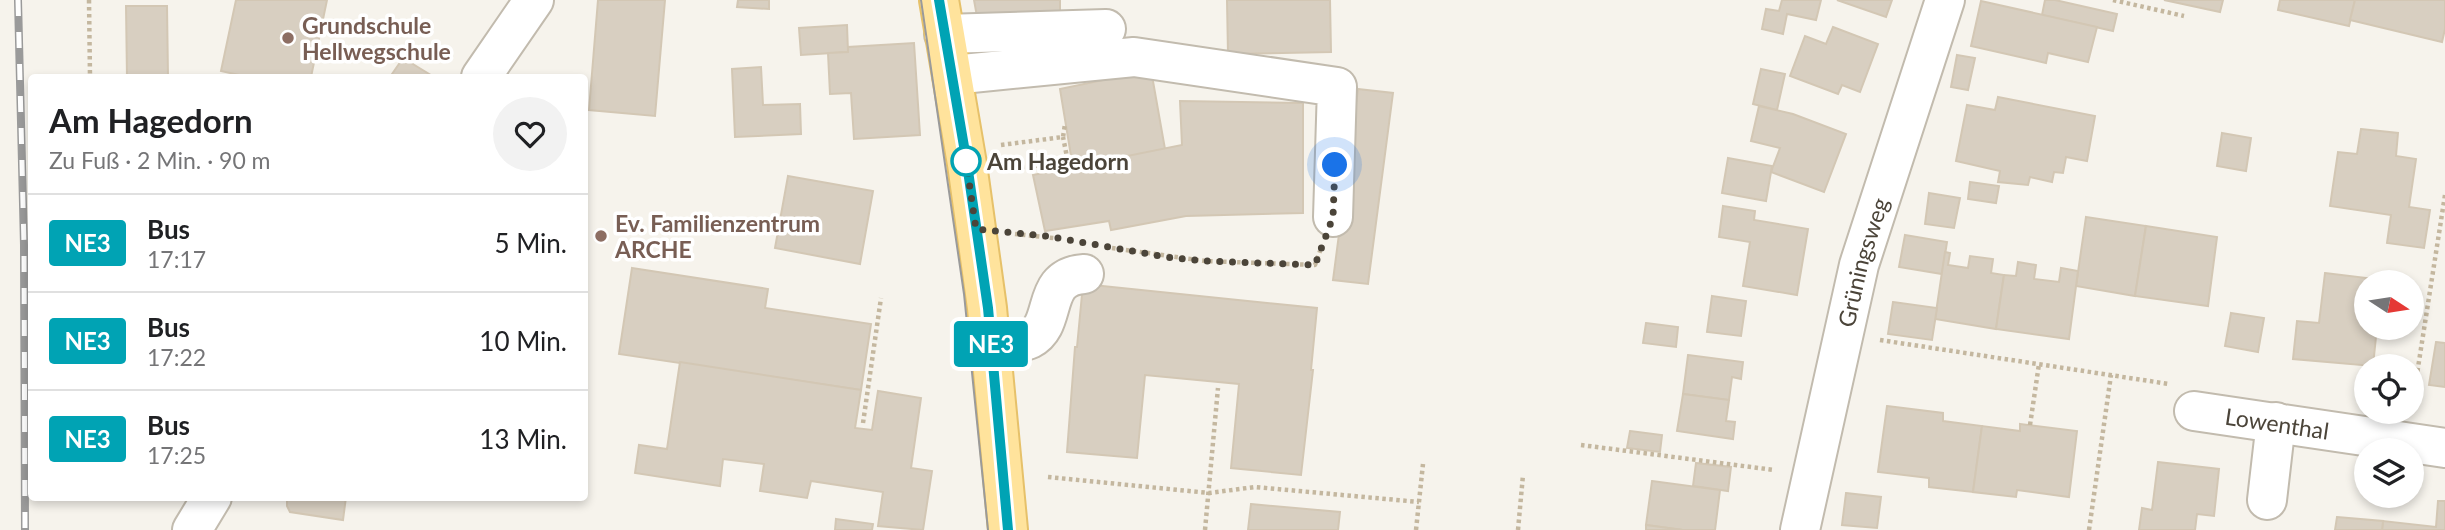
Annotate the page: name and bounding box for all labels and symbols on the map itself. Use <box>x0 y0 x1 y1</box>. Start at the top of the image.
place label: Grundschule Hellwegschule <box>302 11 451 65</box>
marker: Grundschule Hellwegschule <box>280 30 296 46</box>
marker: Am Hagedorn <box>951 146 981 176</box>
place label: Am Hagedorn <box>986 147 1129 175</box>
your location <box>1317 147 1352 182</box>
street label: Grüningsweg <box>1832 194 1894 330</box>
place label: Ev. Familienzentrum ARCHE <box>614 209 820 263</box>
marker: Ev. Familienzentrum ARCHE <box>593 228 609 244</box>
north arrow <box>2354 270 2424 340</box>
line badge: NE3 <box>951 321 1031 367</box>
street label: Lowenthal <box>2223 402 2331 445</box>

